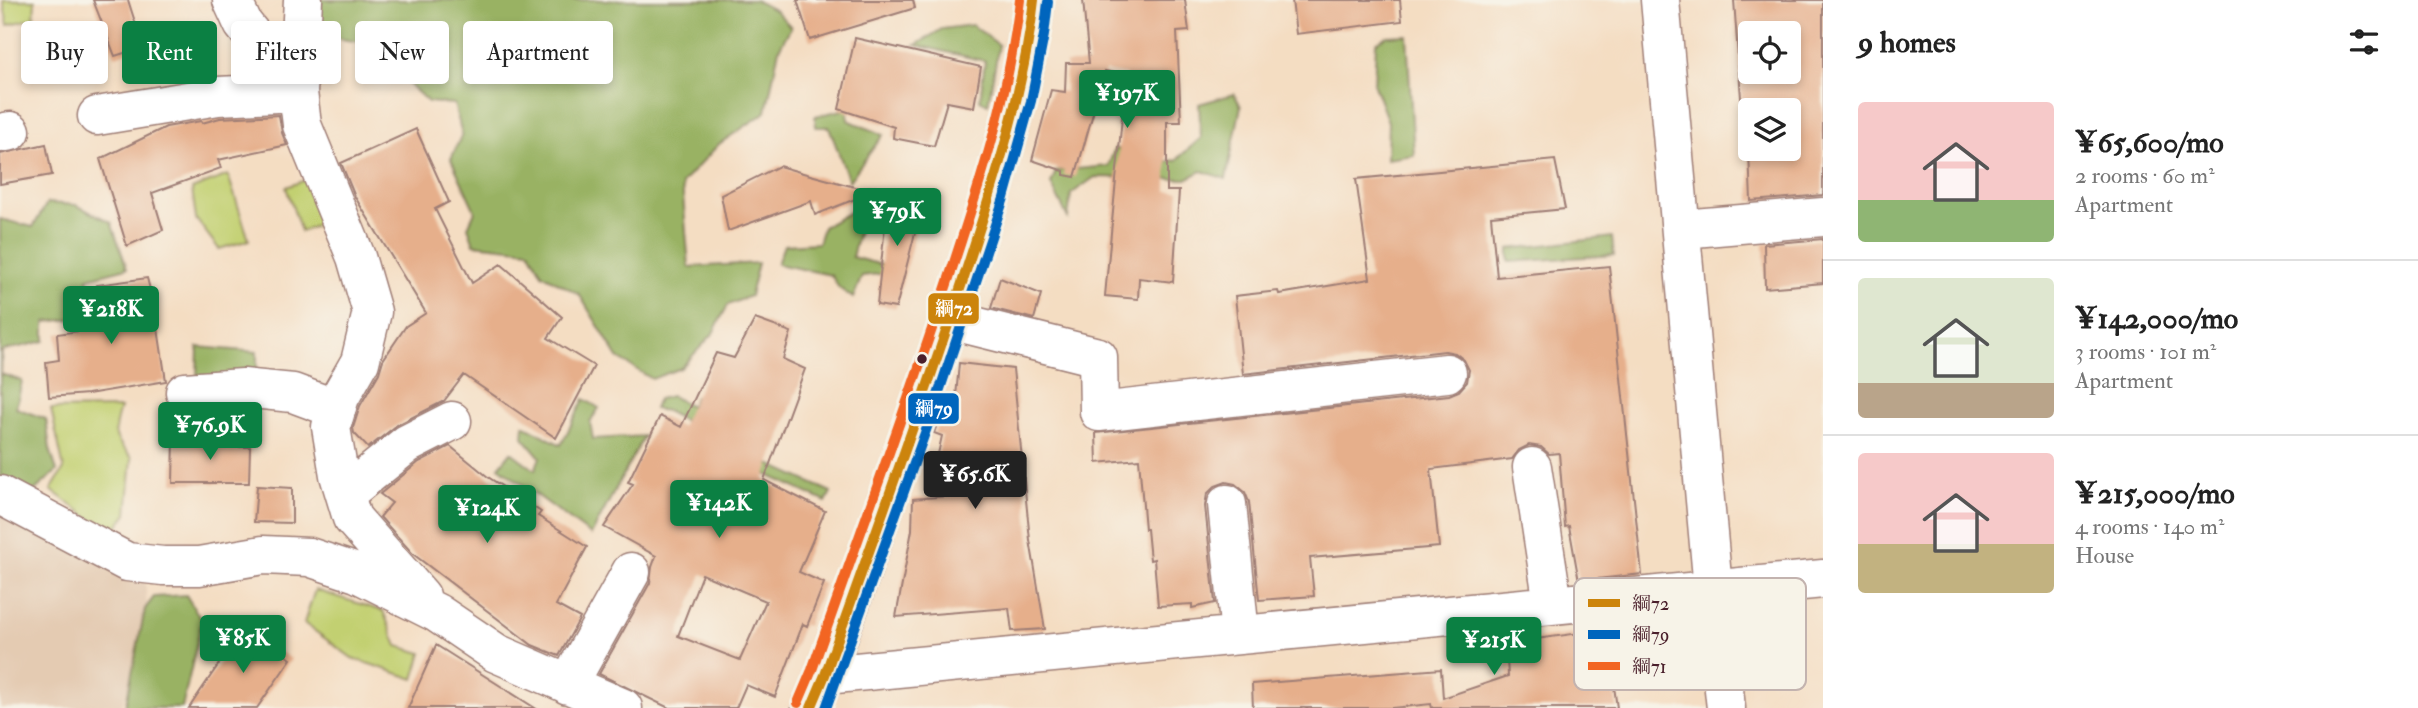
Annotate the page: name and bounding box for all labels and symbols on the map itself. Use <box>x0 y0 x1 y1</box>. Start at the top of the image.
pin: ¥197K <box>1078 71 1176 130</box>
pin: ¥79K <box>856 188 938 248</box>
pin: ¥218K <box>62 286 160 346</box>
line badge: 綱72 <box>927 292 980 325</box>
text: 綱72 <box>935 297 973 321</box>
unlabelled marker <box>915 352 929 366</box>
line badge: 綱79 <box>907 392 960 425</box>
text: 綱79 <box>915 397 953 421</box>
pin: ¥76.9K <box>153 402 267 462</box>
pin: ¥65.6K <box>918 452 1032 511</box>
pin: ¥142K <box>670 480 768 540</box>
pin: ¥124K <box>438 486 536 545</box>
legend <box>1574 578 1806 690</box>
text: 綱72 <box>1632 592 1669 616</box>
pin: ¥85K <box>202 616 284 675</box>
pin: ¥215K <box>1445 618 1543 677</box>
text: 綱79 <box>1632 623 1669 647</box>
text: 綱71 <box>1632 655 1667 679</box>

